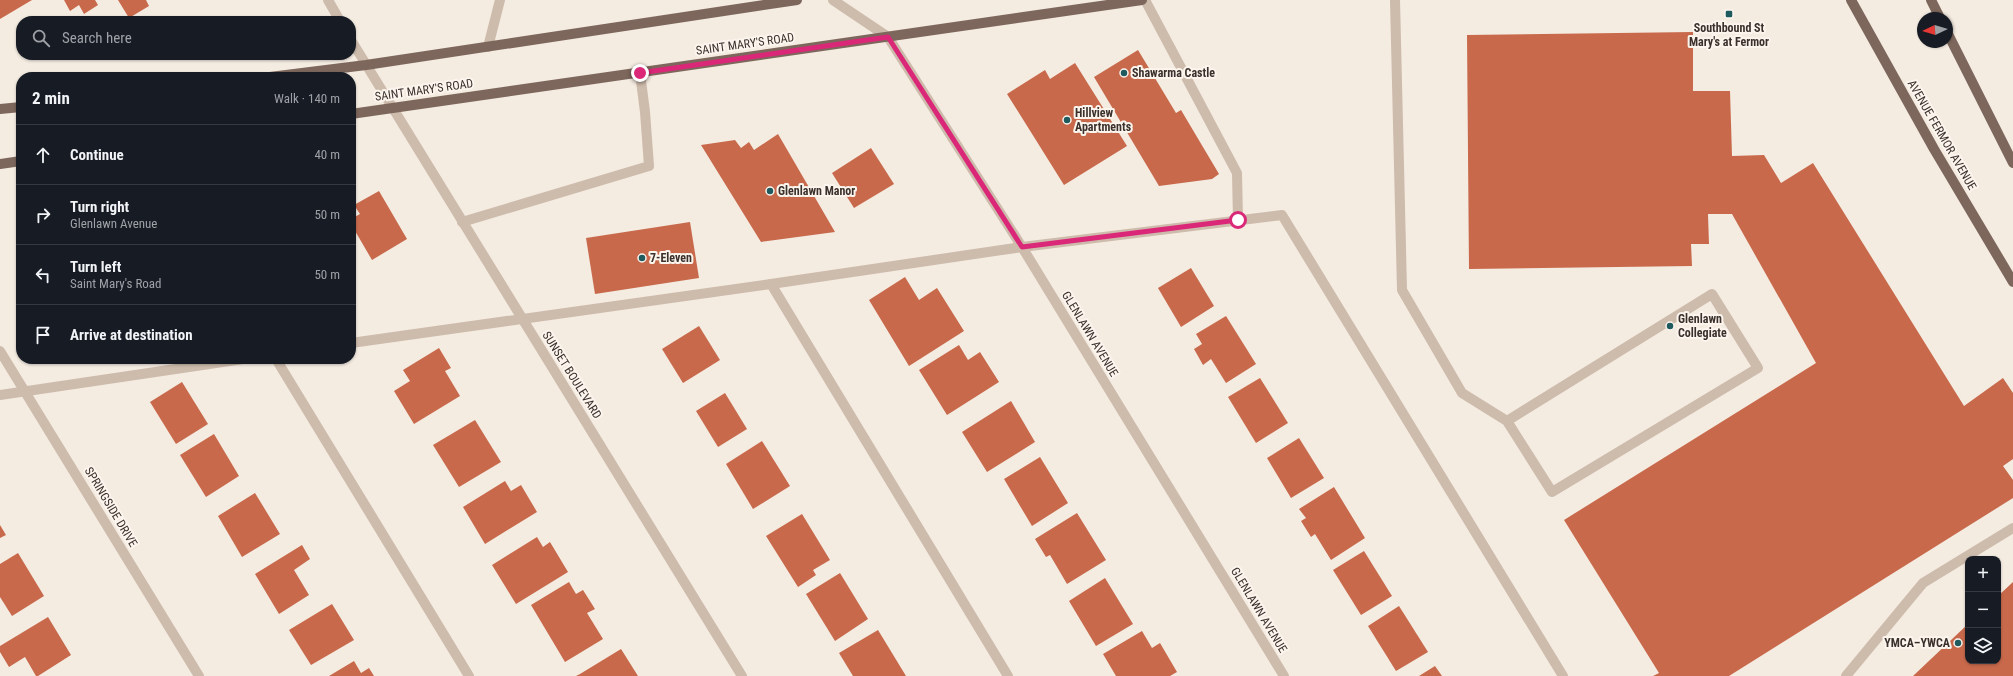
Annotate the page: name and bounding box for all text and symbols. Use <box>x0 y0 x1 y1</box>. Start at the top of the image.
marker: Southbound St Mary's at Fermor <box>1724 9 1734 19</box>
north arrow <box>1917 12 1953 48</box>
search box <box>16 16 356 60</box>
place label: Southbound St Mary's at Fermor <box>1689 21 1769 49</box>
icon: search <box>30 27 52 49</box>
text: Search here <box>62 29 132 47</box>
street label: SAINT MARY'S ROAD <box>695 30 795 58</box>
route end <box>631 64 649 82</box>
place label: Shawarma Castle <box>1132 66 1215 80</box>
marker: Shawarma Castle <box>1119 68 1129 78</box>
street label: SAINT MARY'S ROAD <box>374 76 474 104</box>
street label: AVENUE FERMOR AVENUE <box>1905 77 1979 193</box>
text: 2 min <box>32 88 70 108</box>
text: Walk · 140 m <box>274 91 340 106</box>
place label: Hillview Apartments <box>1075 106 1132 134</box>
marker: Hillview Apartments <box>1062 115 1072 125</box>
icon: ahead <box>32 144 54 166</box>
text: Continue <box>70 146 124 164</box>
text: 40 m <box>314 147 340 162</box>
place label: Glenlawn Manor <box>778 184 855 198</box>
marker: Glenlawn Manor <box>765 186 775 196</box>
text: Turn right <box>70 198 129 216</box>
icon: right <box>32 204 54 226</box>
text: 50 m <box>314 207 340 222</box>
route start <box>1229 211 1247 229</box>
text: Glenlawn Avenue <box>70 216 157 231</box>
place label: 7-Eleven <box>650 251 692 265</box>
marker: 7-Eleven <box>637 253 647 263</box>
text: Turn left <box>70 258 121 276</box>
icon: left <box>32 264 54 286</box>
text: 50 m <box>314 267 340 282</box>
text: Saint Mary's Road <box>70 276 162 291</box>
street label: GLENLAWN AVENUE <box>1059 289 1121 379</box>
place label: Glenlawn Collegiate <box>1678 312 1727 340</box>
marker: Glenlawn Collegiate <box>1665 321 1675 331</box>
icon: arrive <box>32 324 54 346</box>
text: Arrive at destination <box>70 326 193 344</box>
street label: SUNSET BOULEVARD <box>540 329 605 421</box>
street label: SPRINGSIDE DRIVE <box>82 465 140 549</box>
map controls <box>1965 556 2001 664</box>
button: + <box>1965 556 2001 592</box>
street label: GLENLAWN AVENUE <box>1228 565 1290 655</box>
button: − <box>1965 592 2001 628</box>
button: layers <box>1965 628 2001 664</box>
place label: YMCA–YWCA <box>1884 636 1951 650</box>
marker: YMCA–YWCA <box>1953 638 1963 648</box>

